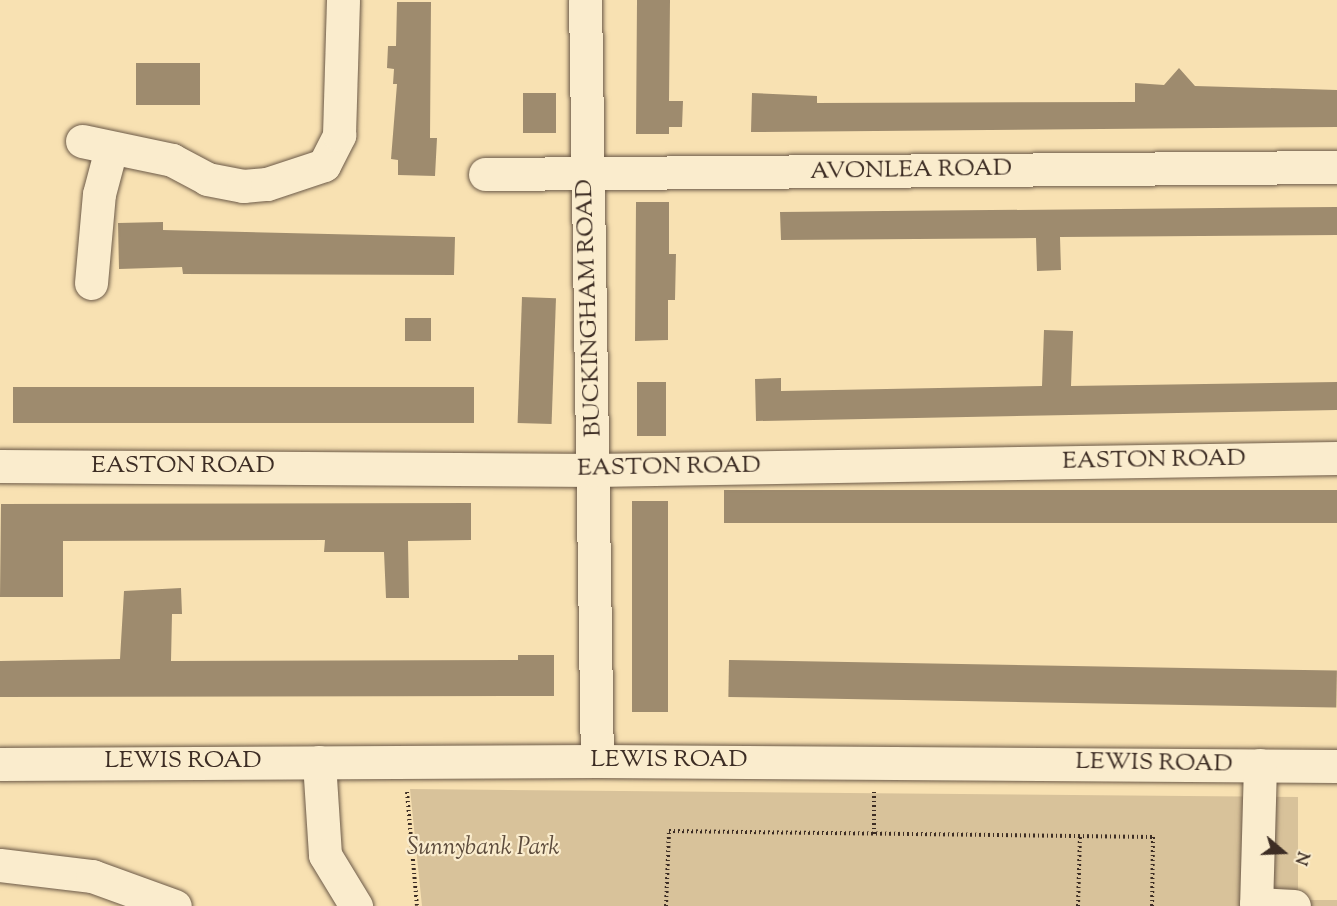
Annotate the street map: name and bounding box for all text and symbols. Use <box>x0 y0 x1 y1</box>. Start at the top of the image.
street label: AVONLEA ROAD <box>810 155 1012 187</box>
street label: BUCKINGHAM ROAD <box>571 179 609 437</box>
street label: EASTON ROAD <box>1062 445 1246 477</box>
street label: EASTON ROAD <box>577 452 761 484</box>
street label: EASTON ROAD <box>91 453 275 481</box>
street label: LEWIS ROAD <box>590 747 748 775</box>
street label: LEWIS ROAD <box>104 748 262 776</box>
street label: LEWIS ROAD <box>1075 748 1233 780</box>
north arrow <box>1253 822 1313 882</box>
park label: Sunnybank Park <box>407 835 559 863</box>
text: N <box>1288 848 1313 868</box>

